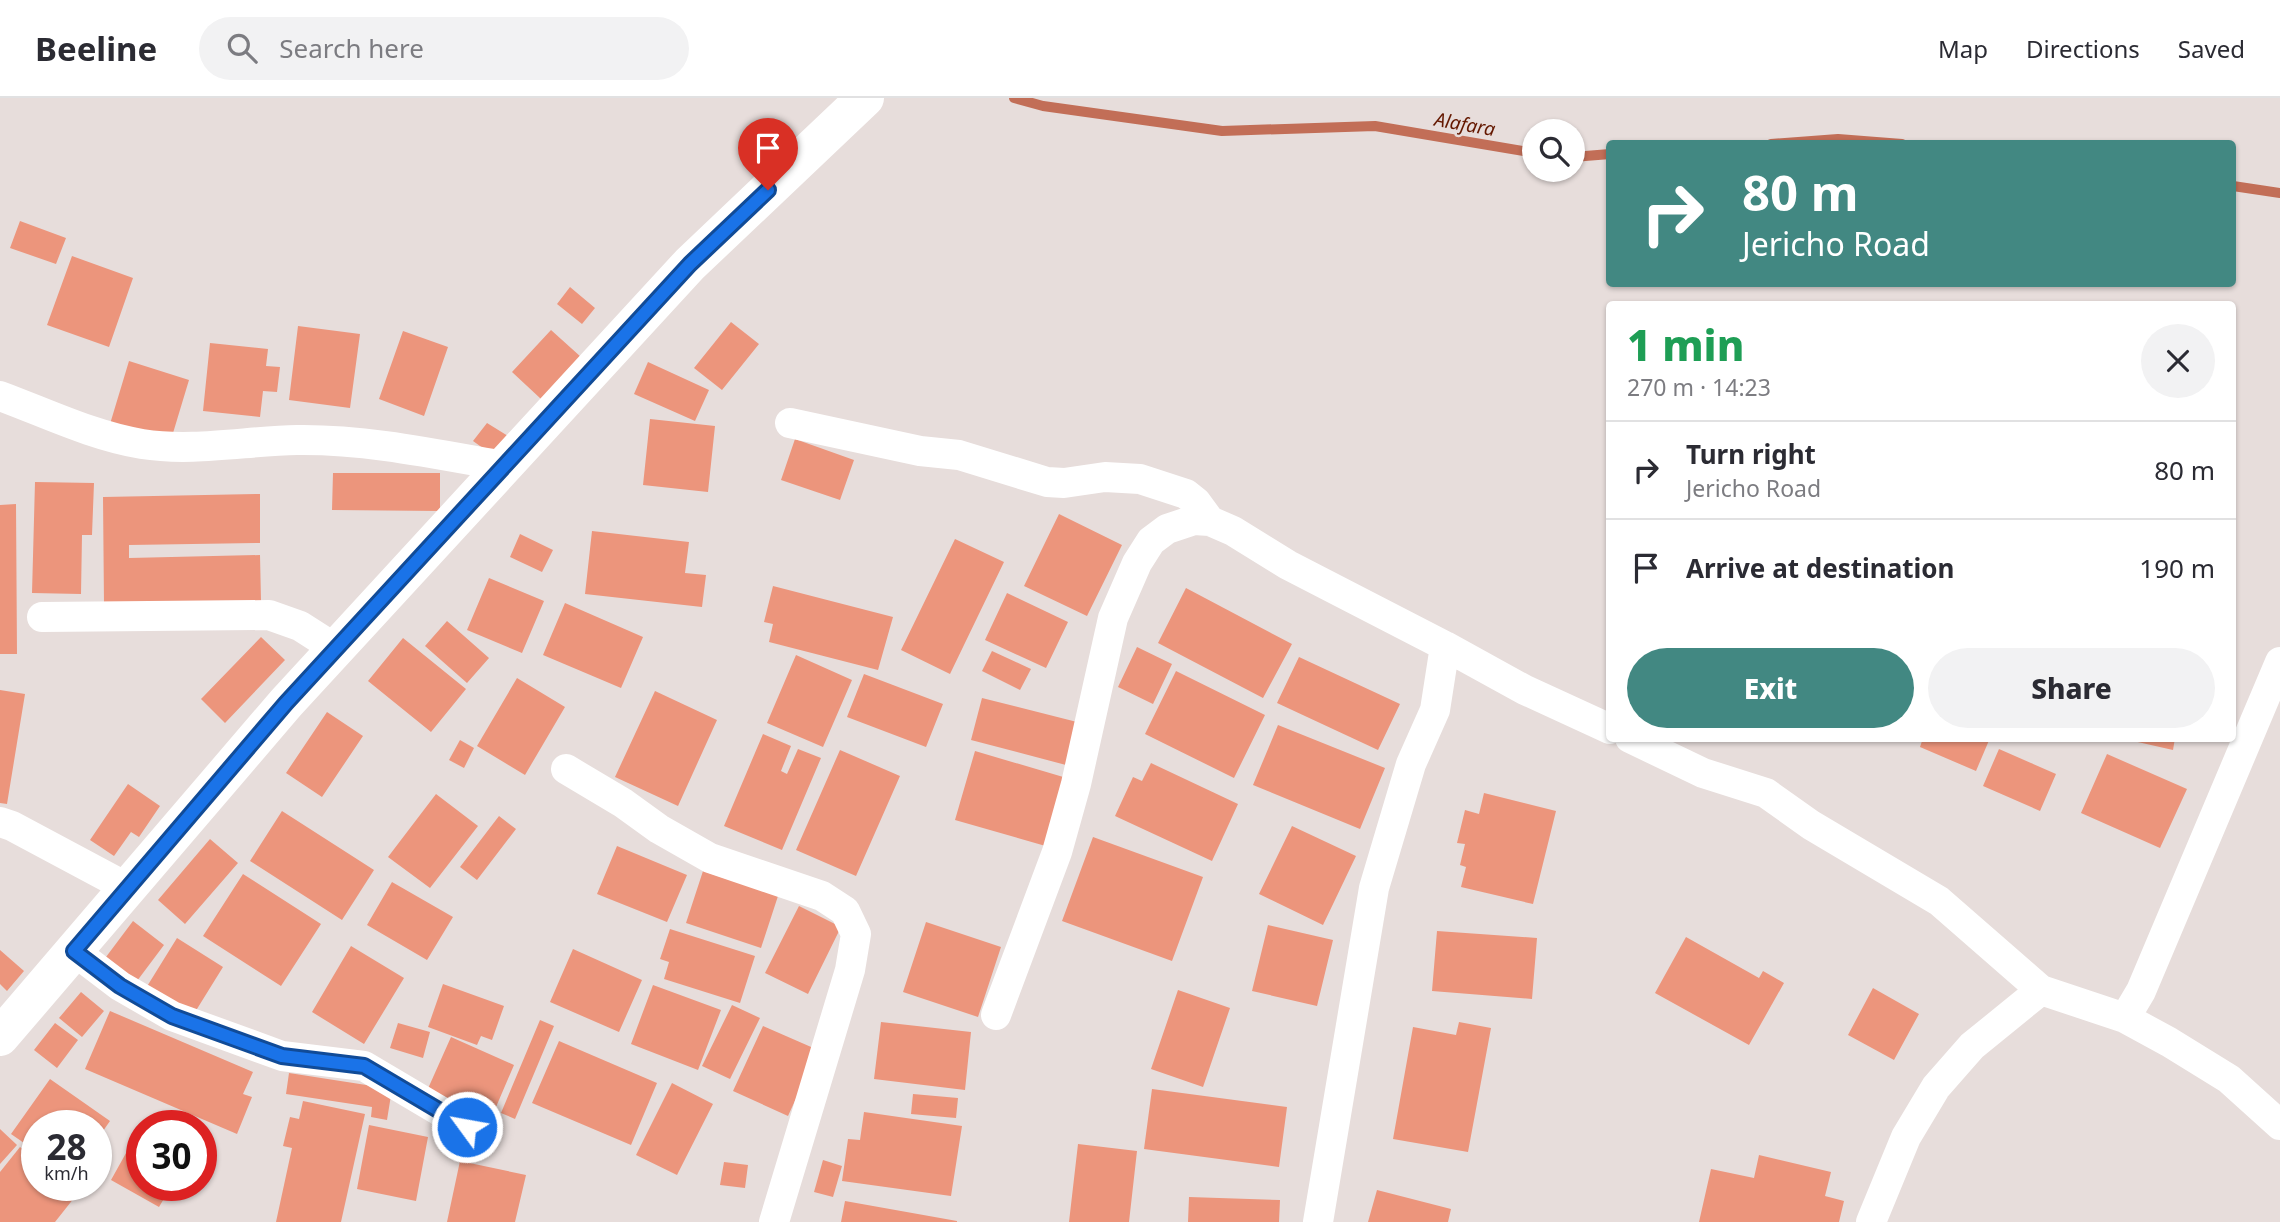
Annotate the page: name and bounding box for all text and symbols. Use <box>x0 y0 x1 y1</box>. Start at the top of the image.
search box <box>199 17 689 80</box>
text: Beeline <box>35 26 157 71</box>
icon: search <box>223 29 261 67</box>
text: Search here <box>279 30 424 66</box>
text: Map <box>1938 32 1988 65</box>
text: Directions <box>2026 32 2140 65</box>
text: Saved <box>2178 32 2245 65</box>
water label: Alafara <box>1431 106 1498 142</box>
pin <box>738 118 798 190</box>
map controls <box>1522 119 1585 182</box>
button: search <box>1522 119 1585 182</box>
icon: arrive <box>749 129 787 167</box>
text: 80 m <box>1742 159 1859 225</box>
icon: right <box>1627 168 1718 259</box>
text: Jericho Road <box>1742 222 1930 265</box>
text: 1 min <box>1627 316 1744 373</box>
button: close <box>2141 324 2215 398</box>
text: 270 m · 14:23 <box>1627 371 1771 403</box>
text: Turn right <box>1686 436 1816 472</box>
icon: right <box>1627 451 1665 489</box>
text: 80 m <box>2154 452 2215 488</box>
text: Jericho Road <box>1686 472 1821 504</box>
icon: arrive <box>1627 549 1665 587</box>
text: Arrive at destination <box>1686 550 1955 586</box>
text: 190 m <box>2139 550 2215 586</box>
button: Exit <box>1627 648 1914 728</box>
button: Share <box>1928 648 2215 728</box>
position arrow <box>430 1090 504 1164</box>
speed limit sign: 30 <box>126 1110 217 1201</box>
text: 28 <box>46 1123 87 1170</box>
text: km/h <box>44 1161 89 1185</box>

